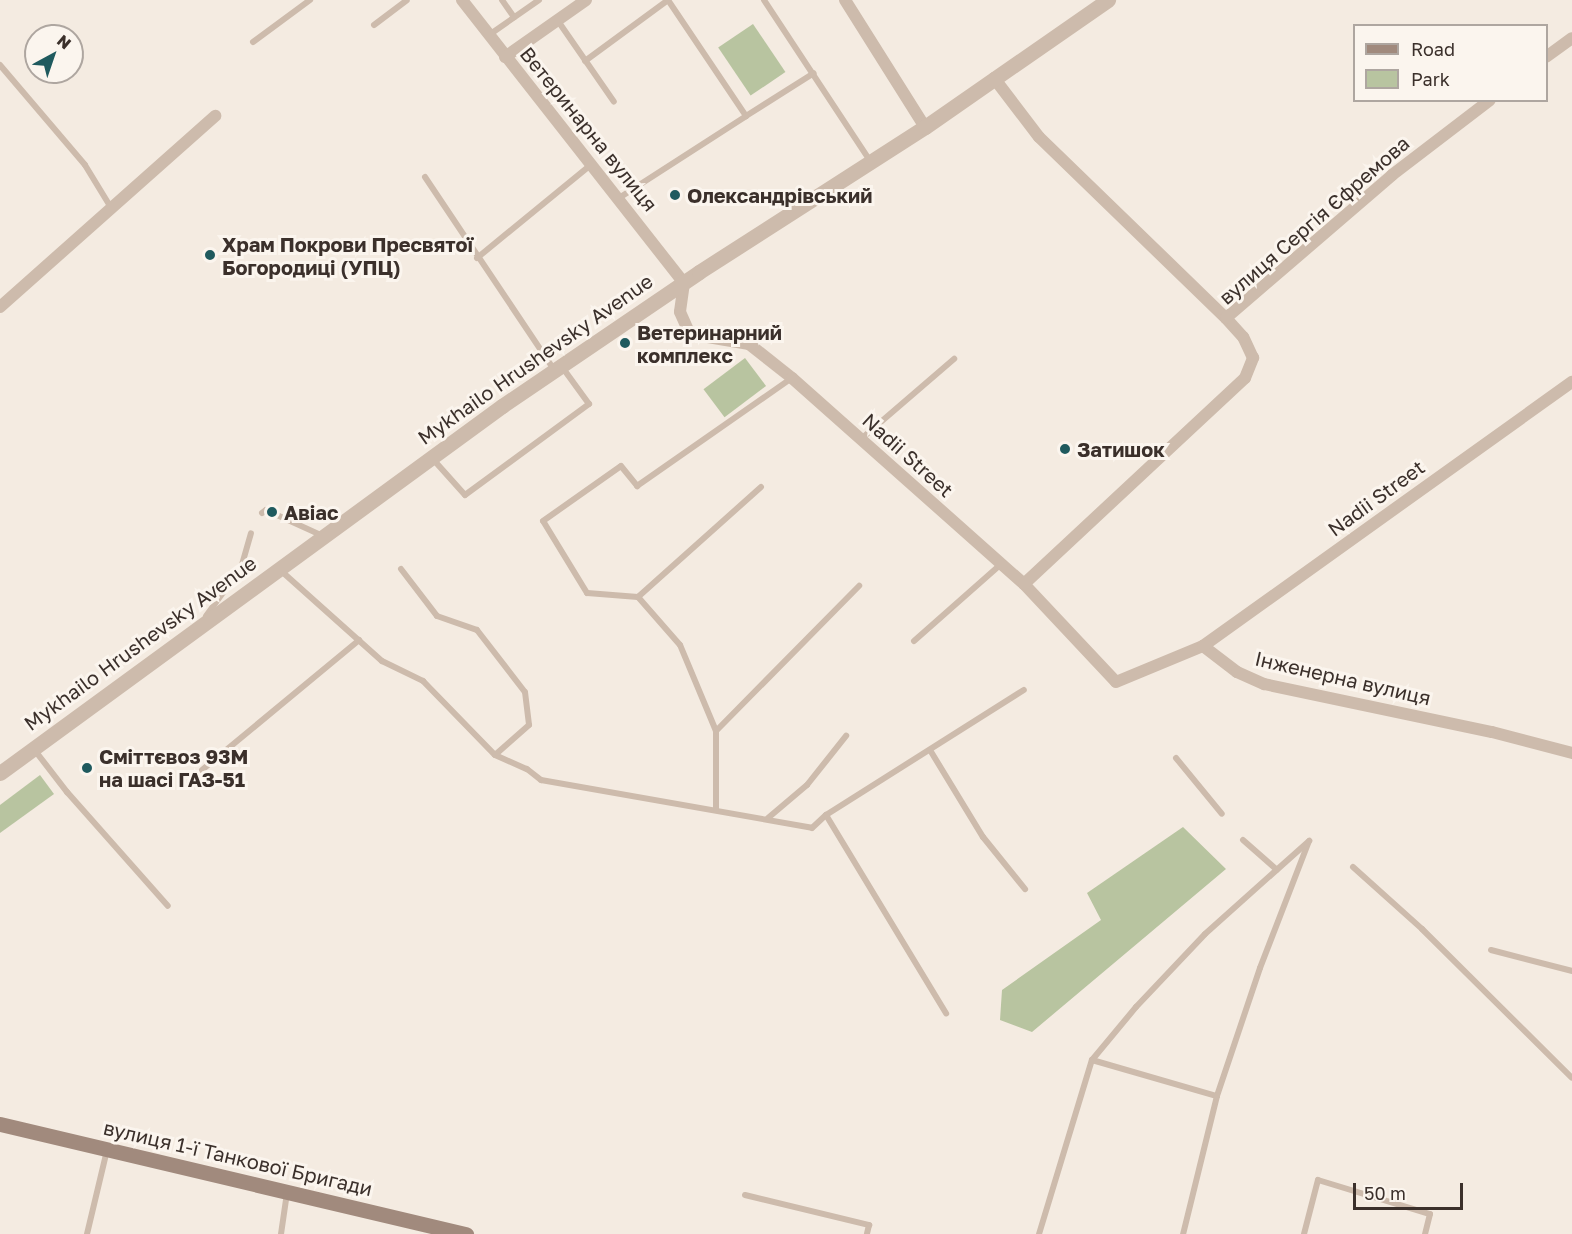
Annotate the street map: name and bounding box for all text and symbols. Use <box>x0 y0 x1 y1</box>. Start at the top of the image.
north arrow <box>24 24 84 84</box>
legend <box>1353 24 1548 102</box>
text: N <box>53 30 75 53</box>
text: Road <box>1411 38 1455 60</box>
street label: Ветеринарна вулиця <box>515 42 663 216</box>
text: Park <box>1411 68 1450 90</box>
street label: вулиця Сергія Єфремова <box>1214 131 1414 309</box>
place label: Олександрівський <box>687 183 873 207</box>
marker: Олександрівський <box>668 188 682 202</box>
place label: Храм Покрови Пресвятої Богородиці (УПЦ) <box>222 232 473 279</box>
marker: Храм Покрови Пресвятої Богородиці (УПЦ) <box>203 248 217 262</box>
street label: Mykhailo Hrushevsky Avenue <box>413 269 657 449</box>
place label: Ветеринарний комплекс <box>637 320 782 367</box>
marker: Ветеринарний комплекс <box>618 336 632 350</box>
street label: Nadii Street <box>858 408 958 502</box>
place label: Затишок <box>1077 437 1165 461</box>
marker: Затишок <box>1058 442 1072 456</box>
street label: Nadii Street <box>1323 455 1429 541</box>
place label: Авіас <box>284 500 338 524</box>
marker: Авіас <box>265 505 279 519</box>
street label: Mykhailo Hrushevsky Avenue <box>19 551 261 735</box>
street label: Інженерна вулиця <box>1253 646 1433 710</box>
place label: Сміттєвоз 93М на шасі ГАЗ-51 <box>99 744 248 791</box>
marker: Сміттєвоз 93М на шасі ГАЗ-51 <box>80 761 94 775</box>
street label: вулиця 1-ї Танкової Бригади <box>101 1115 375 1201</box>
scale bar <box>1356 1171 1466 1209</box>
text: 50 m <box>1364 1182 1406 1204</box>

